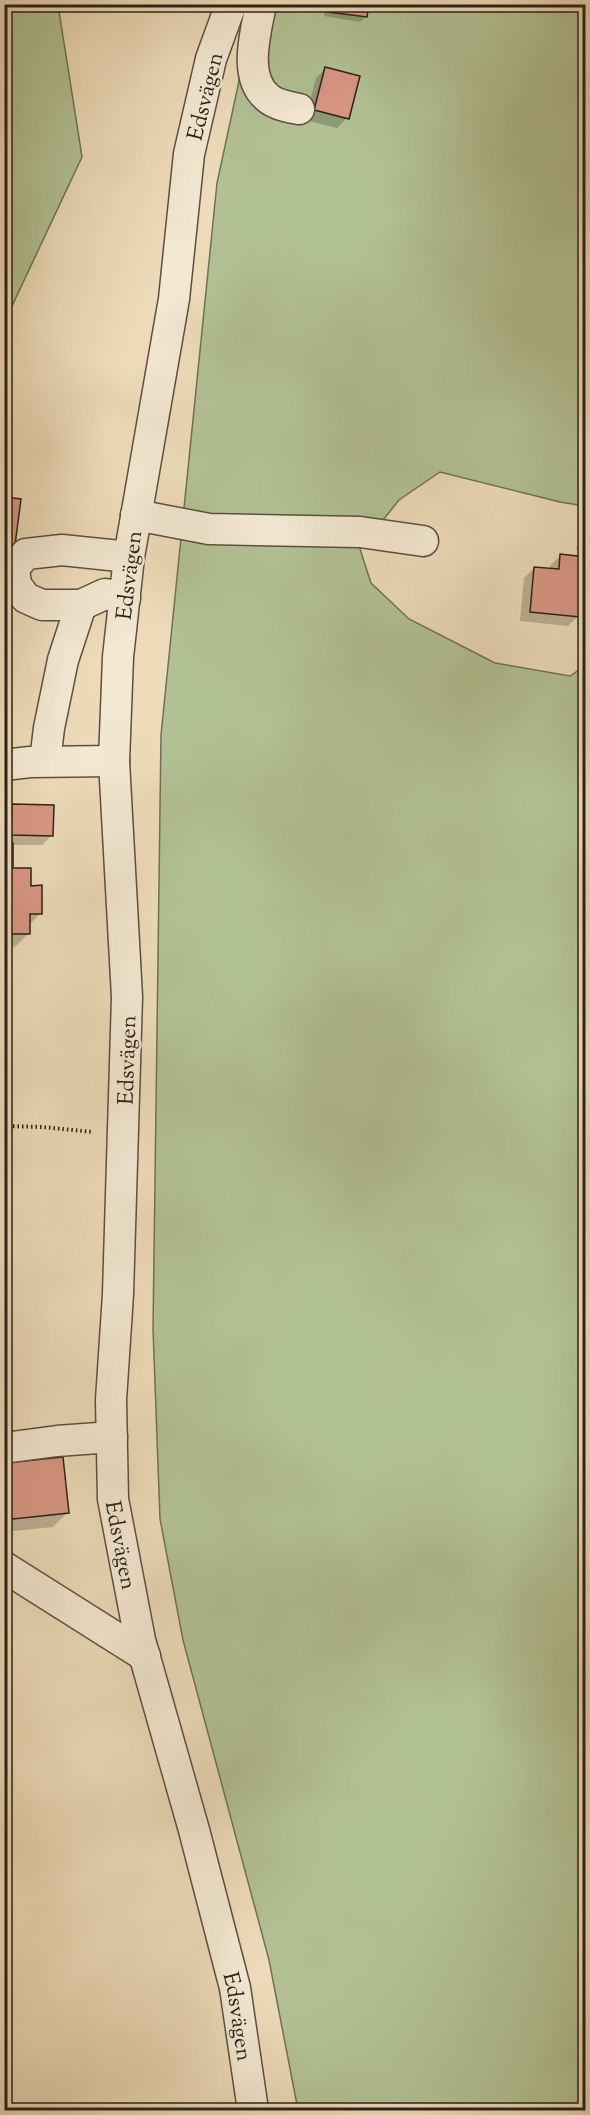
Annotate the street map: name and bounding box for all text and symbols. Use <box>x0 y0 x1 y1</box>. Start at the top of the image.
street label: Edsvägen <box>181 49 233 144</box>
street label: Edsvägen <box>110 529 152 622</box>
street label: Edsvägen <box>111 1015 147 1105</box>
street label: Edsvägen <box>95 1499 143 1593</box>
street label: Edsvägen <box>213 1969 259 2063</box>

